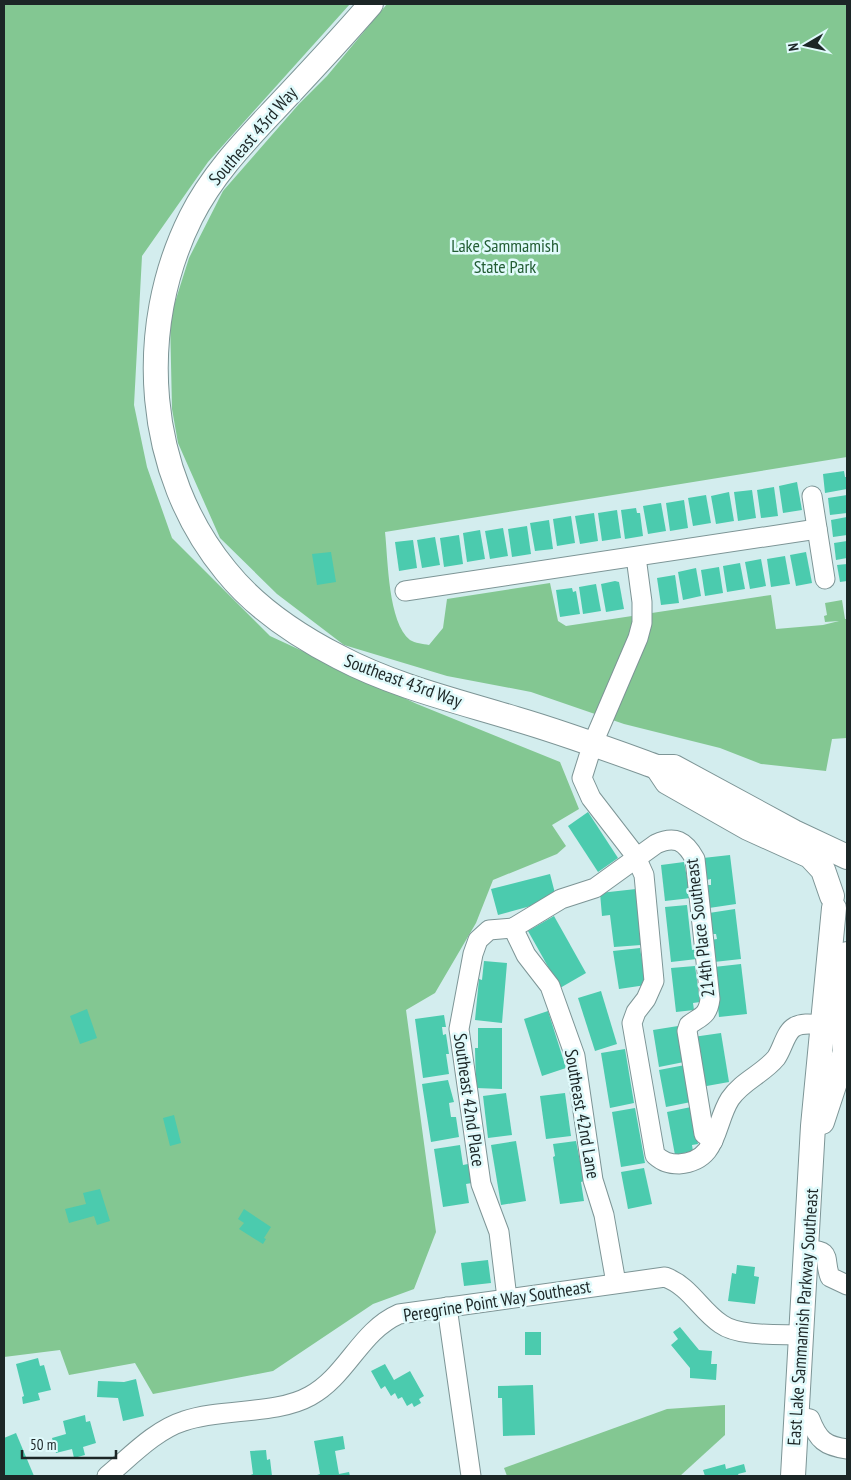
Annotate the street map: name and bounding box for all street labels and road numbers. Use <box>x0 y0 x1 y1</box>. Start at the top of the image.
street label: Southeast 43rd Way <box>203 81 302 190</box>
street label: Southeast 43rd Way <box>341 649 465 713</box>
street label: 214th Place Southeast <box>680 857 719 999</box>
street label: Southeast 42nd Place <box>449 1032 490 1168</box>
street label: Southeast 42nd Lane <box>560 1047 605 1180</box>
street label: East Lake Sammamish Parkway Southeast <box>782 1188 823 1446</box>
street label: Peregrine Point Way Southeast <box>402 1274 592 1327</box>

